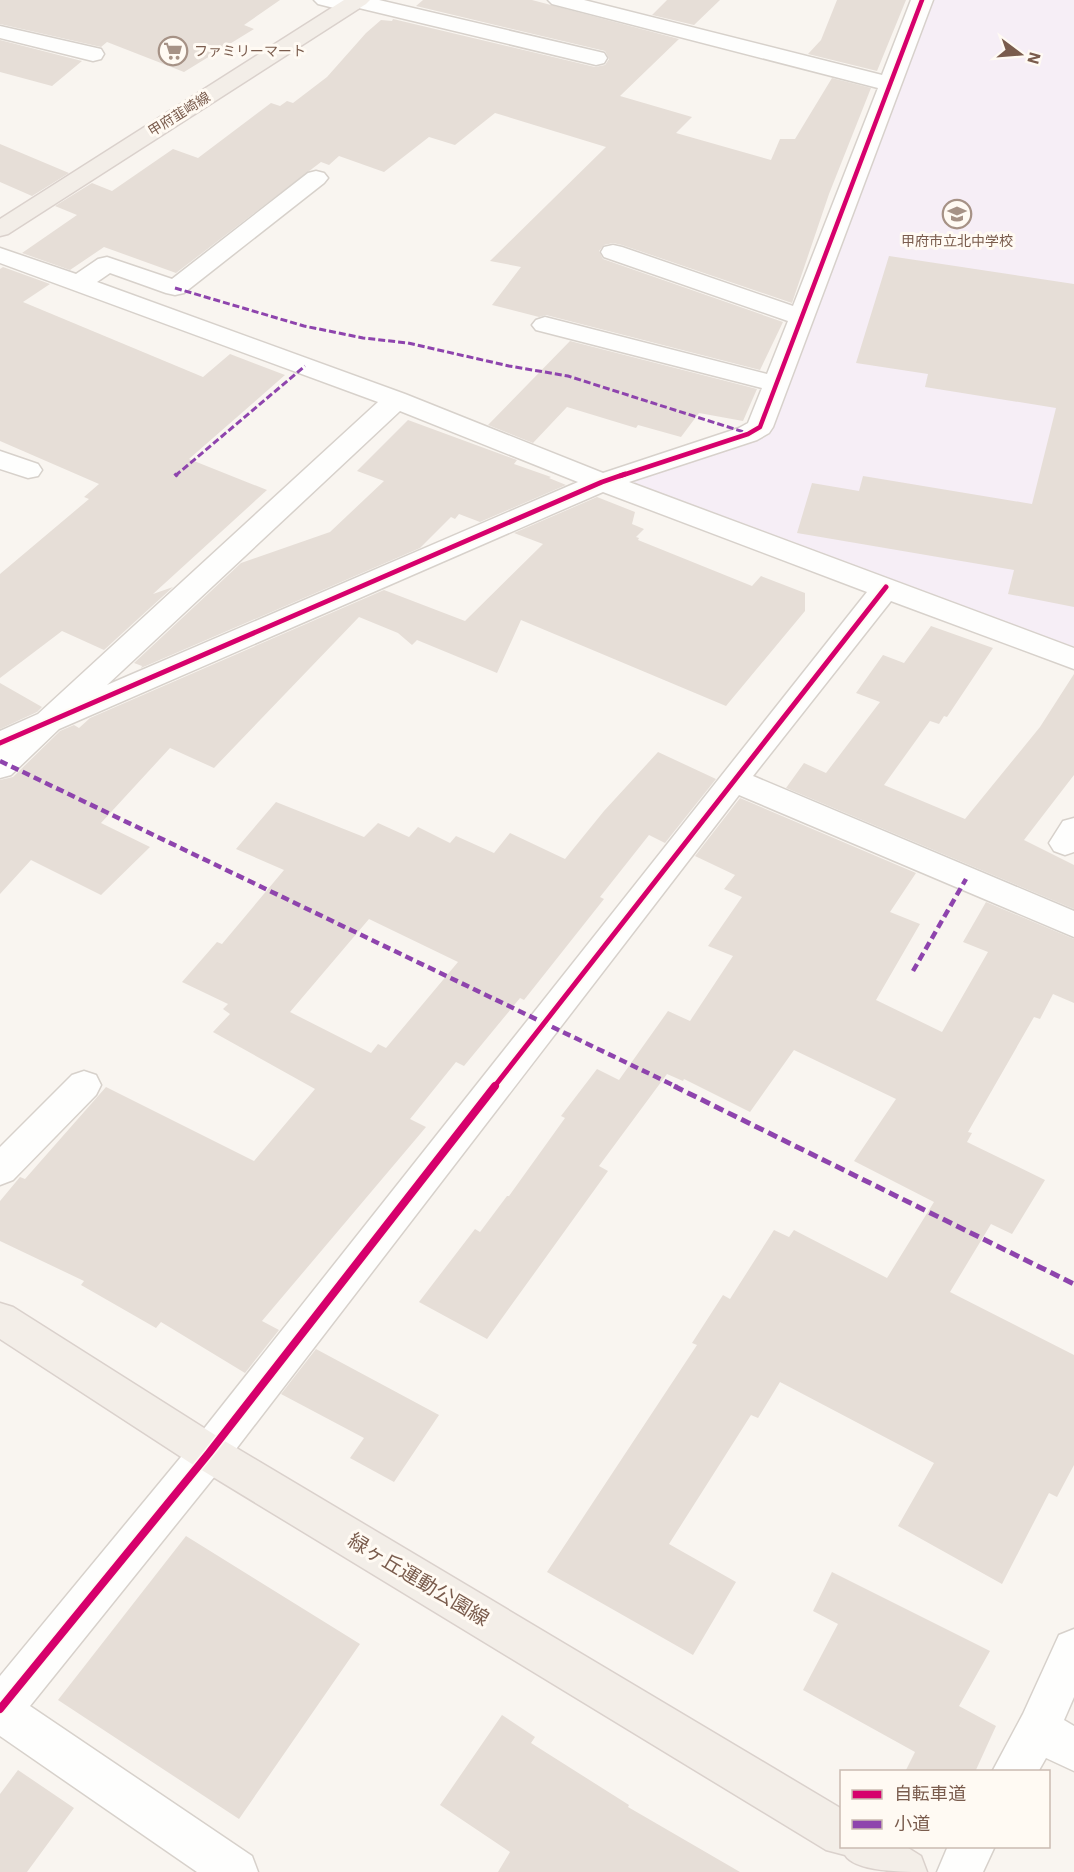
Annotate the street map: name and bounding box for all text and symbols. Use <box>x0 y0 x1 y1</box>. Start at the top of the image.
north arrow <box>990 24 1050 84</box>
supermarket icon: ファミリーマート <box>157 35 189 67</box>
place label: ファミリーマート <box>194 42 306 60</box>
text: N <box>1023 50 1046 66</box>
street label: 甲府韮崎線 <box>145 88 213 140</box>
school or university icon: 甲府市立北中学校 <box>941 198 973 230</box>
place label: 甲府市立北中学校 <box>901 232 1013 250</box>
street label: 緑ヶ丘運動公園線 <box>343 1526 495 1632</box>
legend <box>840 1770 1050 1848</box>
text: 自転車道 <box>894 1782 966 1805</box>
text: 小道 <box>894 1812 930 1835</box>

